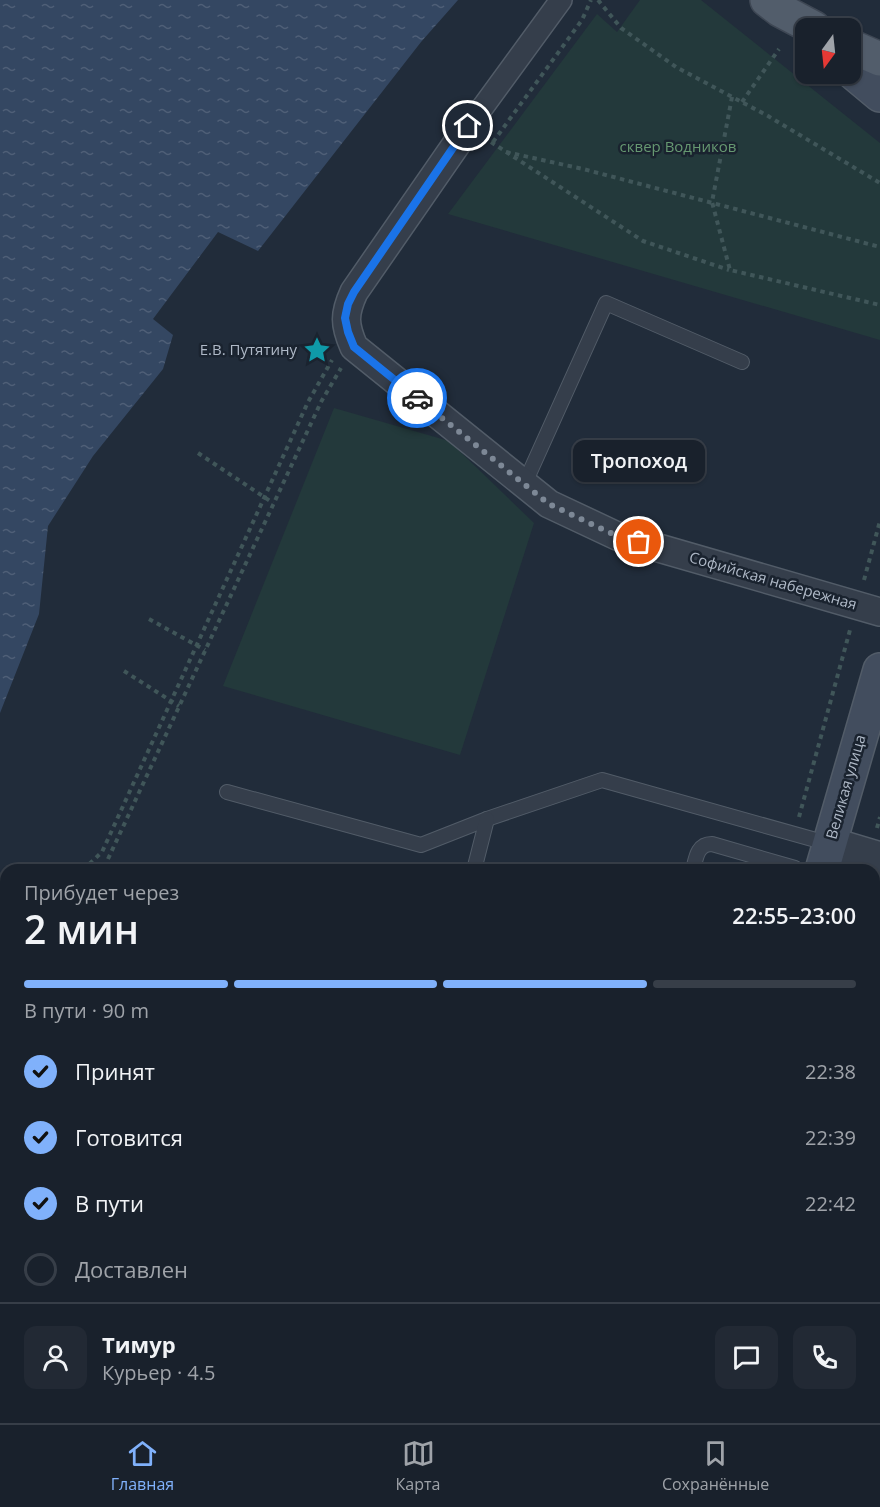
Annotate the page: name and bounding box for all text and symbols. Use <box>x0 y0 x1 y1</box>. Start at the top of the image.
north arrow <box>795 18 861 84</box>
map controls <box>795 18 861 84</box>
pin <box>442 100 493 151</box>
icon: home <box>451 109 484 142</box>
park label: сквер Водников <box>620 136 736 156</box>
place icon: Е.В. Путятину <box>302 335 332 365</box>
place label: Е.В. Путятину <box>200 339 297 359</box>
courier <box>387 368 447 428</box>
icon: car <box>401 382 434 415</box>
callout: Тропоход <box>573 440 705 482</box>
text: Тропоход <box>591 447 687 474</box>
pin <box>613 516 664 567</box>
icon: bag <box>622 525 655 558</box>
street label: Софийская набережная <box>687 546 860 614</box>
street label: Великая улица <box>821 732 870 841</box>
text: Прибудет через <box>24 879 179 906</box>
text: 22:55–23:00 <box>732 900 856 930</box>
text: 2 мин <box>24 902 139 955</box>
text: В пути · 90 m <box>24 997 149 1024</box>
icon: check <box>24 1055 57 1088</box>
text: Принят <box>75 1056 155 1086</box>
text: 22:38 <box>805 1058 856 1085</box>
icon: check <box>24 1121 57 1154</box>
text: Готовится <box>75 1122 183 1152</box>
text: 22:39 <box>805 1124 856 1151</box>
icon: check <box>24 1187 57 1220</box>
text: В пути <box>75 1188 144 1218</box>
text: 22:42 <box>805 1190 856 1217</box>
text: Доставлен <box>75 1254 188 1284</box>
button: person <box>24 1326 87 1389</box>
button: chat <box>715 1326 778 1389</box>
button: phone <box>793 1326 856 1389</box>
text: Тимур <box>102 1329 176 1359</box>
text: Курьер · 4.5 <box>102 1359 216 1386</box>
tab: Главная <box>111 1437 174 1495</box>
tab: Карта <box>396 1437 440 1495</box>
tab: Сохранённые <box>662 1437 769 1495</box>

